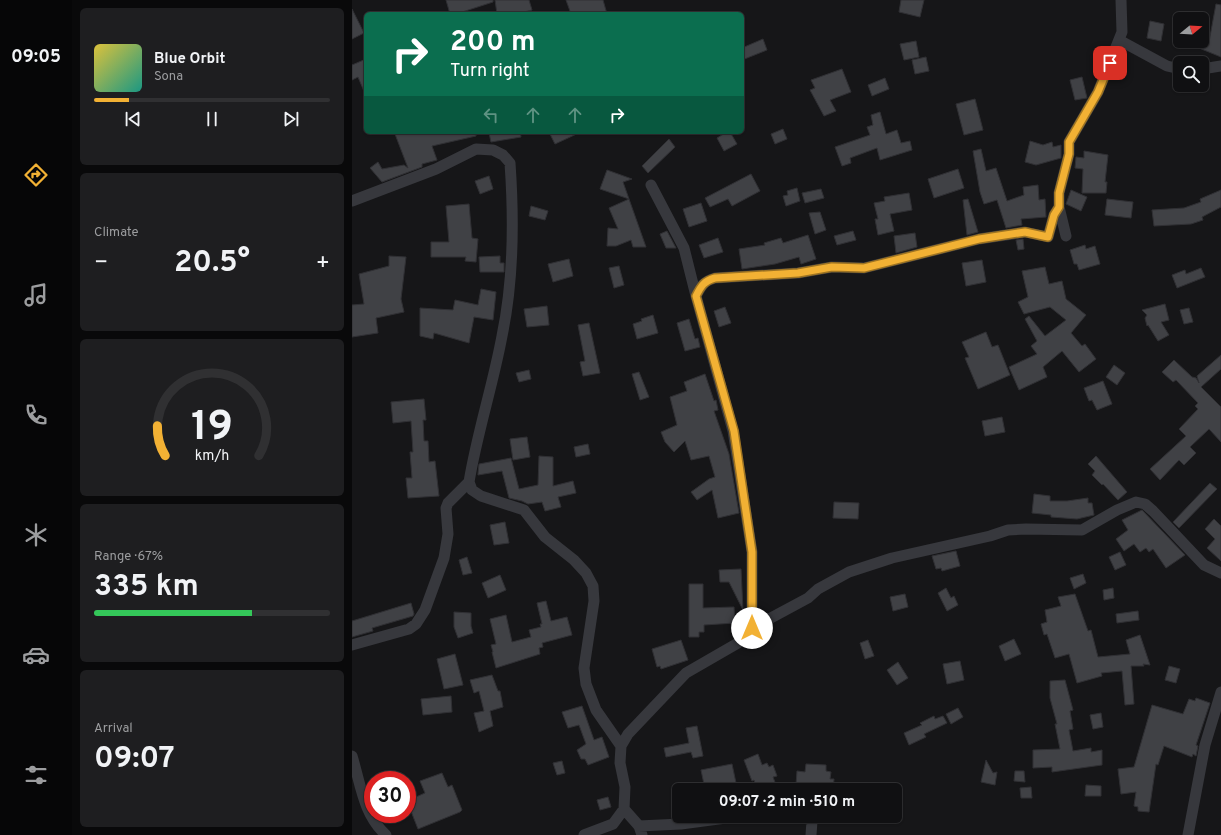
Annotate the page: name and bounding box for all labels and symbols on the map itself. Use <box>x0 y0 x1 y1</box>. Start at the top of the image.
north arrow <box>1173 12 1209 48</box>
pin <box>1093 46 1127 80</box>
position arrow <box>731 607 773 649</box>
speed limit sign: 30 <box>364 771 416 823</box>

